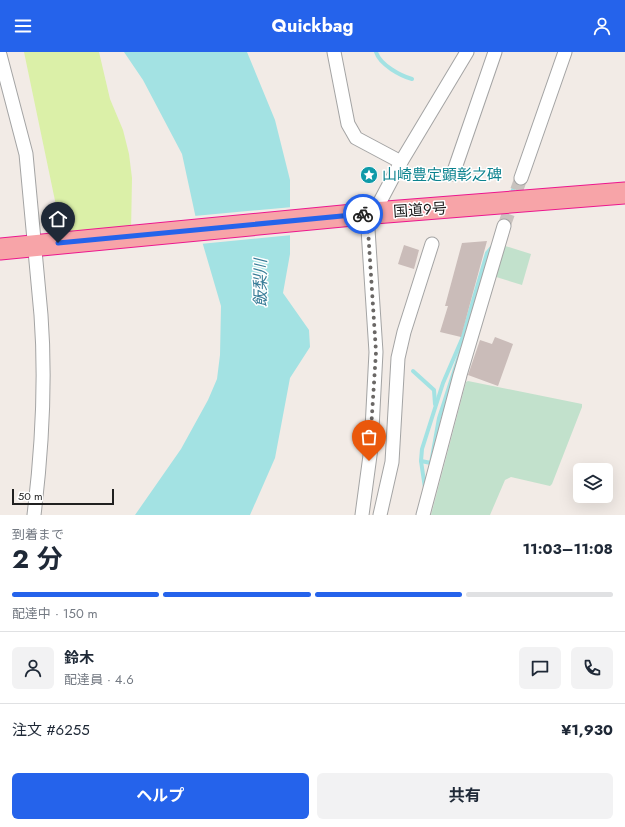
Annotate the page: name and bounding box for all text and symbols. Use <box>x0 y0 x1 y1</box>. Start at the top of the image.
text: Quickbag <box>272 13 353 39</box>
icon: menu <box>12 15 34 37</box>
icon: person <box>591 15 613 37</box>
place label: 山崎豊定顕彰之碑 <box>382 164 502 186</box>
place icon: 山崎豊定顕彰之碑 <box>359 165 379 185</box>
courier <box>343 194 383 234</box>
street label: 国道9号 <box>392 197 448 223</box>
pin <box>41 202 75 243</box>
icon: bike <box>352 203 374 225</box>
icon: home <box>47 208 69 230</box>
water label: 飯梨川 <box>249 257 272 307</box>
pin <box>352 420 386 461</box>
icon: bag <box>358 426 380 448</box>
map controls <box>573 463 613 503</box>
button: layers <box>573 463 613 503</box>
scale bar <box>12 487 114 506</box>
text: 50 m <box>18 488 43 504</box>
text: 到着まで <box>12 525 64 544</box>
text: 11:03–11:08 <box>522 538 613 560</box>
text: 2 分 <box>12 540 63 578</box>
text: 配達中 · 150 m <box>12 604 98 623</box>
button: person <box>12 647 54 689</box>
text: 鈴木 <box>64 647 94 669</box>
button: chat <box>519 647 561 689</box>
button: phone <box>571 647 613 689</box>
text: 配達員 · 4.6 <box>64 670 134 689</box>
text: 注文 #6255 <box>12 719 90 741</box>
text: ¥1,930 <box>561 719 613 741</box>
button: ヘルプ <box>12 773 309 819</box>
button: 共有 <box>317 773 613 819</box>

